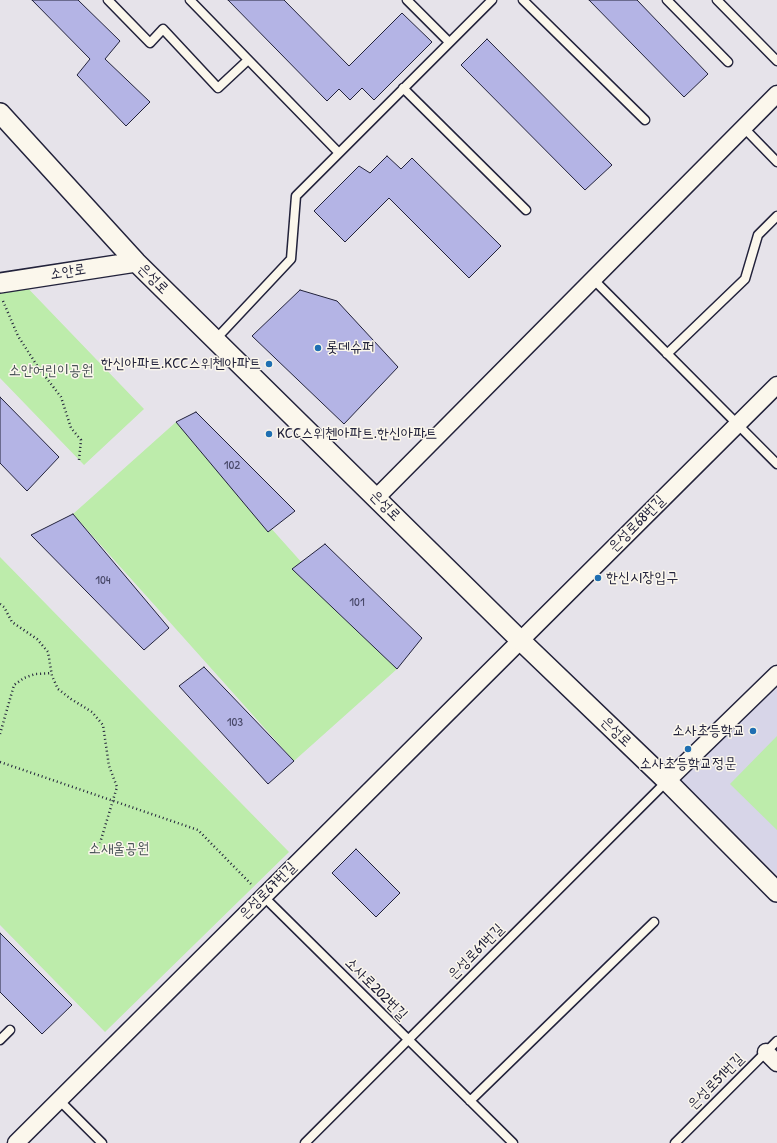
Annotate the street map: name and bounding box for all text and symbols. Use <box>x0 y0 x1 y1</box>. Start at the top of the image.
street label: 소안로 <box>49 260 87 284</box>
street label: 은성로 <box>134 260 172 298</box>
place label: 롯데슈퍼 <box>326 339 374 357</box>
marker: 롯데슈퍼 <box>313 343 323 353</box>
place label: 한신아파트.KCC스위첸아파트 <box>101 355 261 373</box>
marker: 한신아파트.KCC스위첸아파트 <box>264 359 274 369</box>
park label: 소안어린이공원 <box>9 362 93 380</box>
place label: KCC스위첸아파트.한신아파트 <box>277 425 437 443</box>
marker: KCC스위첸아파트.한신아파트 <box>264 429 274 439</box>
house number: 102 <box>224 458 240 474</box>
street label: 은성로 <box>366 487 404 525</box>
street label: 은성로68번길 <box>605 492 669 556</box>
place label: 한신시장입구 <box>606 569 678 587</box>
house number: 104 <box>95 573 111 589</box>
marker: 한신시장입구 <box>593 573 603 583</box>
house number: 101 <box>349 595 365 611</box>
street label: 은성로 <box>597 713 635 751</box>
house number: 103 <box>227 715 243 731</box>
place label: 소사초등학교 <box>673 722 745 740</box>
marker: 소사초등학교 <box>748 726 758 736</box>
marker: 소사초등학교정문 <box>683 744 693 754</box>
place label: 소사초등학교정문 <box>640 755 736 773</box>
park label: 소새울공원 <box>89 840 149 858</box>
street label: 은성로67번길 <box>236 859 300 923</box>
street label: 은성로61번길 <box>444 920 508 984</box>
street label: 소사로202번길 <box>341 954 411 1024</box>
street label: 은성로51번길 <box>684 1050 748 1114</box>

